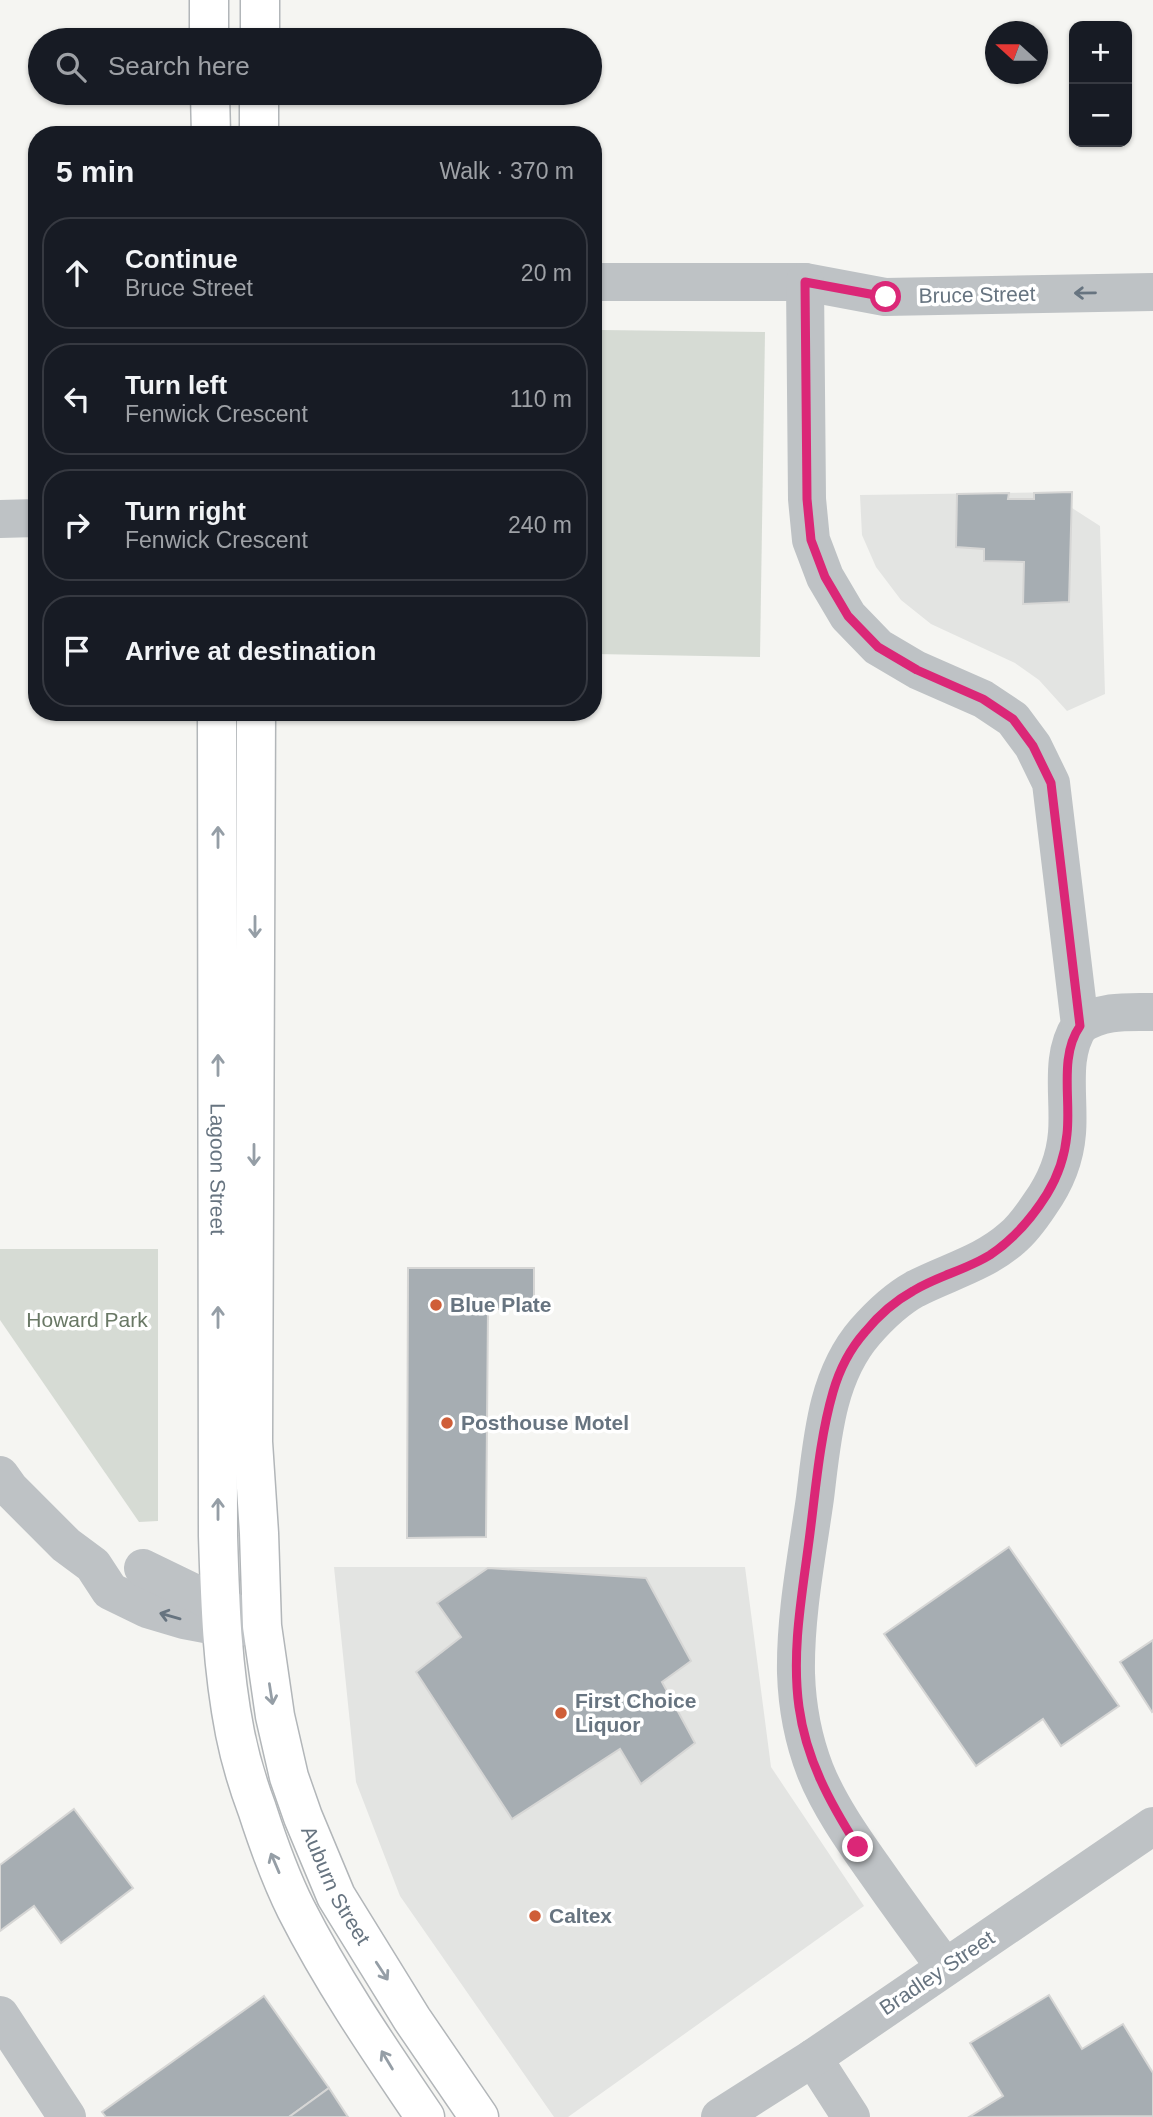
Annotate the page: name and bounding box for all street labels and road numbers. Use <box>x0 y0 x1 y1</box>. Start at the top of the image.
street label: Bruce Street <box>918 282 1036 307</box>
street label: Lagoon Street <box>206 1103 230 1235</box>
street label: Auburn Street <box>297 1823 375 1949</box>
street label: Bradley Street <box>875 1926 998 2019</box>

